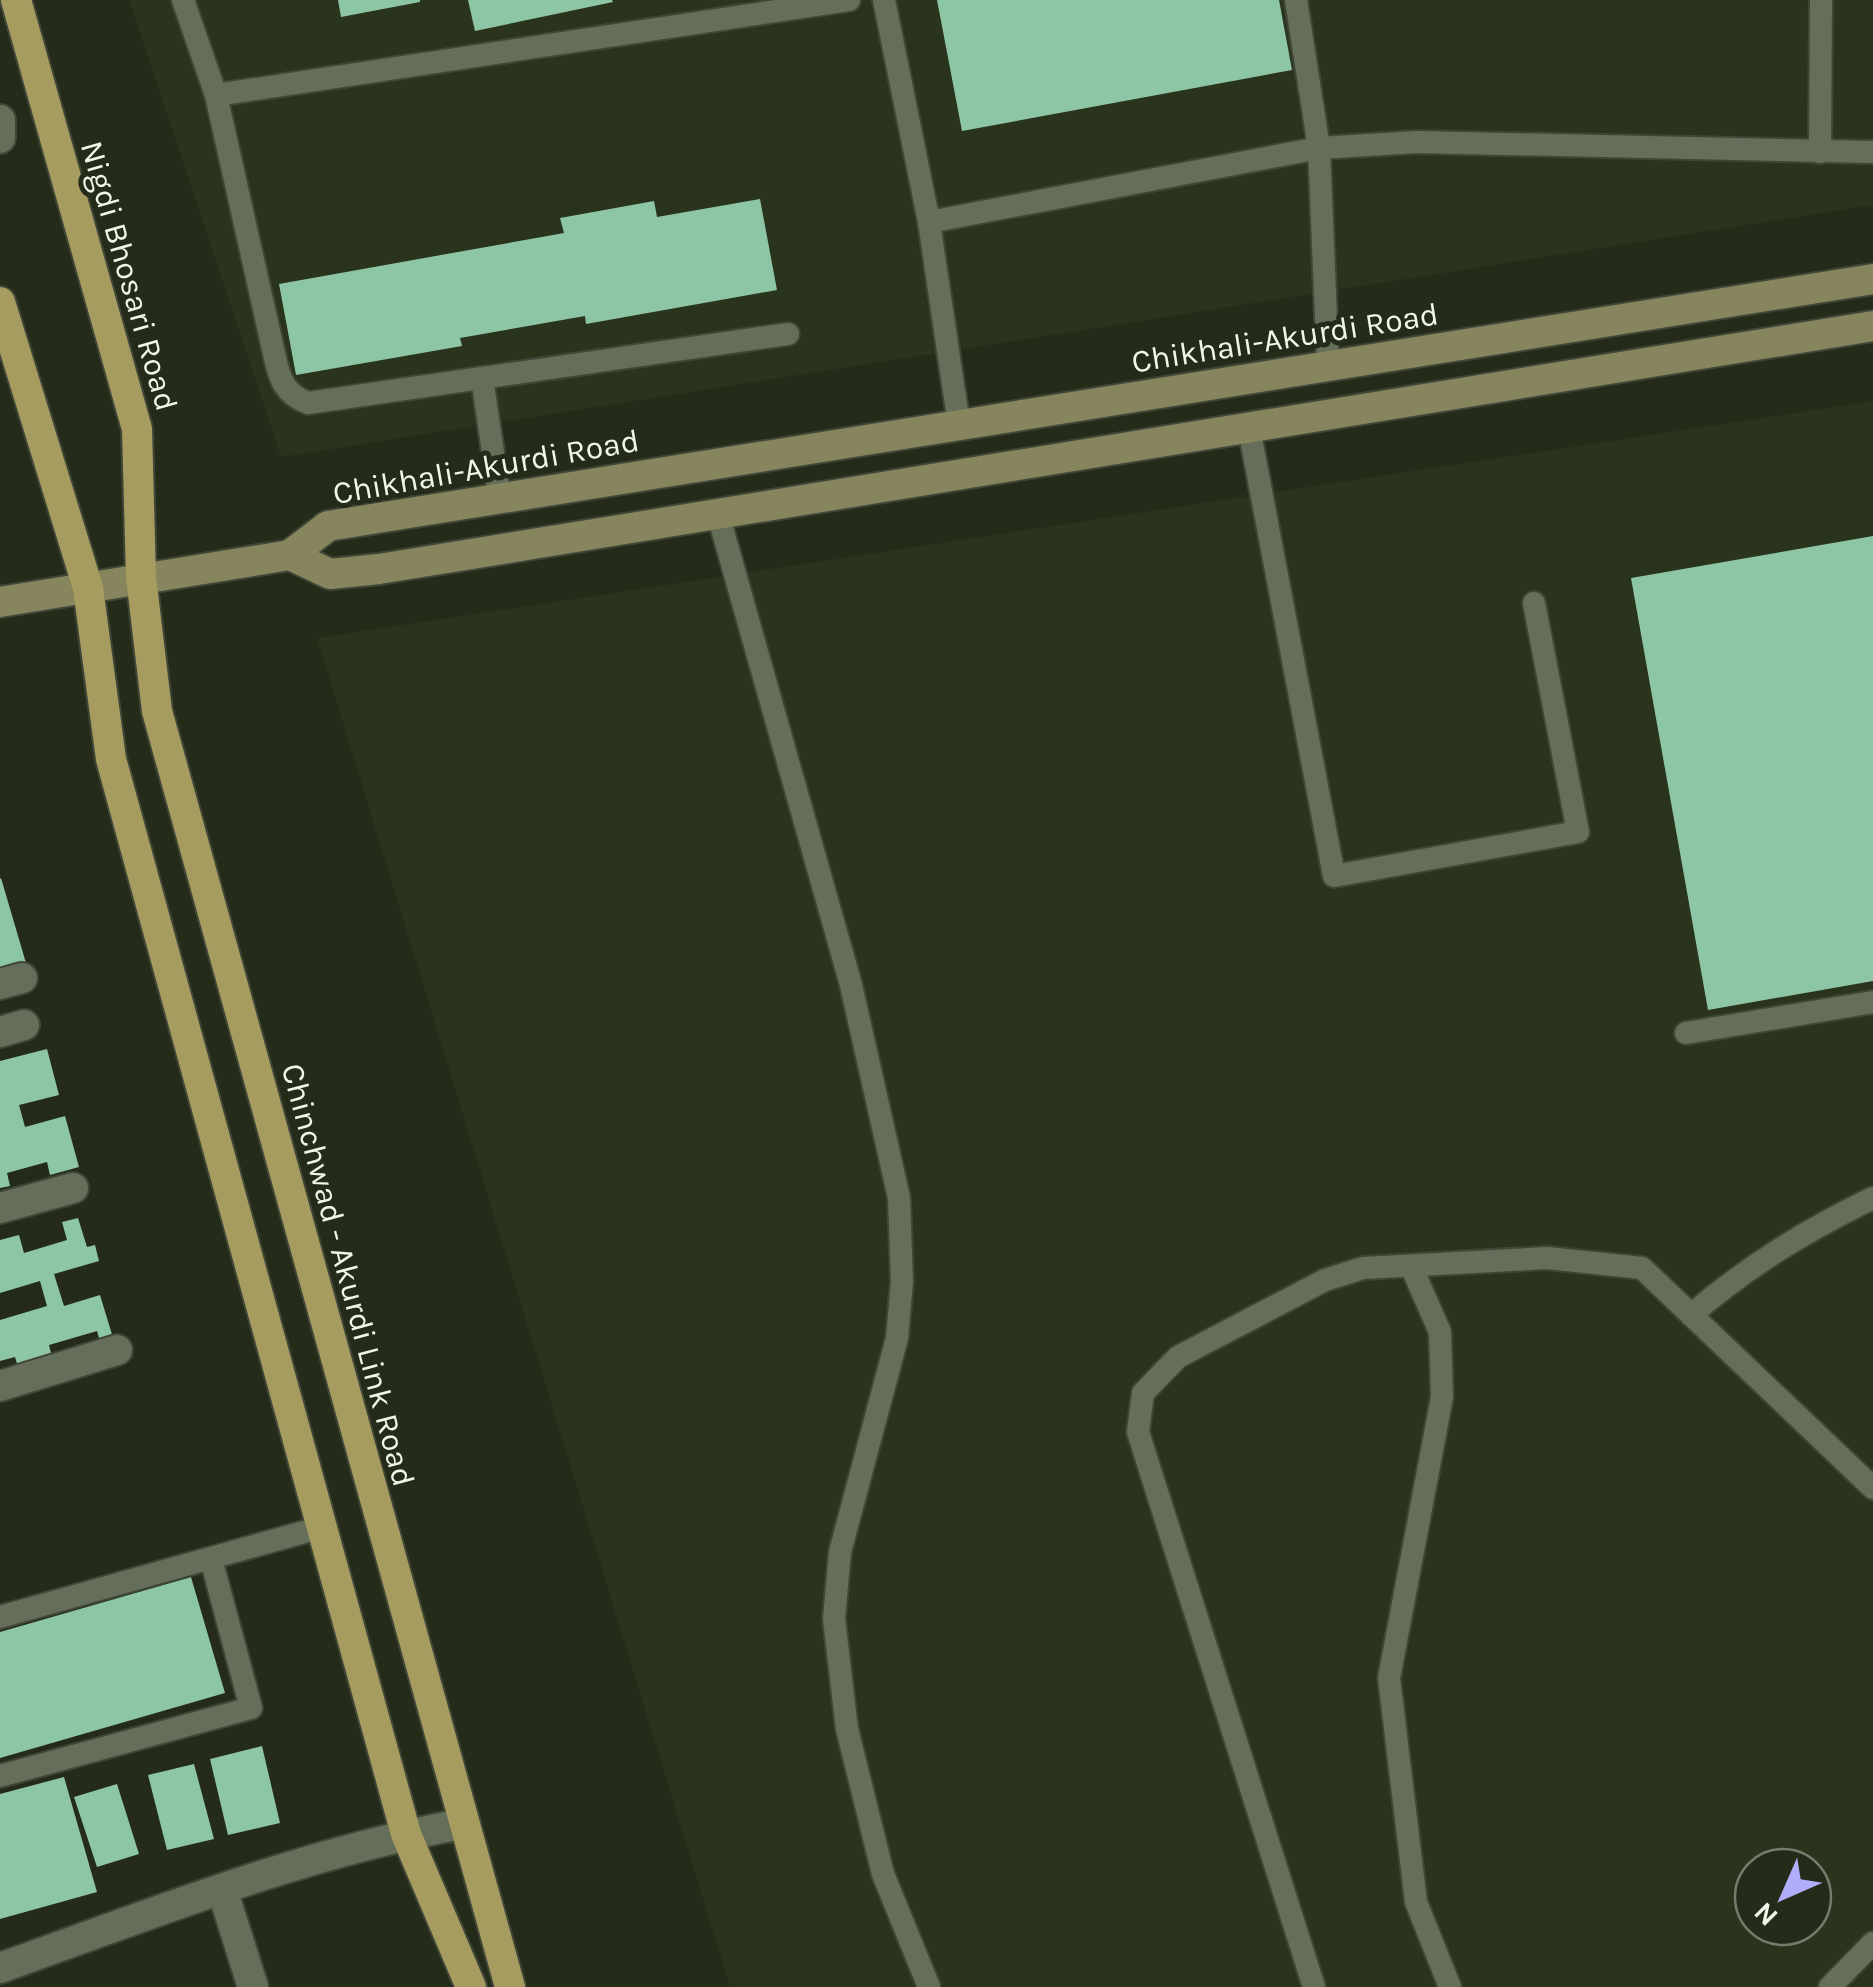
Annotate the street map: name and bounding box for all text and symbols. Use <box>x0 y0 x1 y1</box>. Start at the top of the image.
street label: Nigdi Bhosari Road <box>73 137 185 415</box>
street label: Chikhali-Akurdi Road <box>1129 295 1441 381</box>
street label: Chikhali-Akurdi Road <box>330 422 642 512</box>
street label: Chinchwad - Akurdi Link Road <box>274 1060 422 1490</box>
north arrow <box>1733 1847 1833 1947</box>
text: N <box>1747 1896 1784 1933</box>

